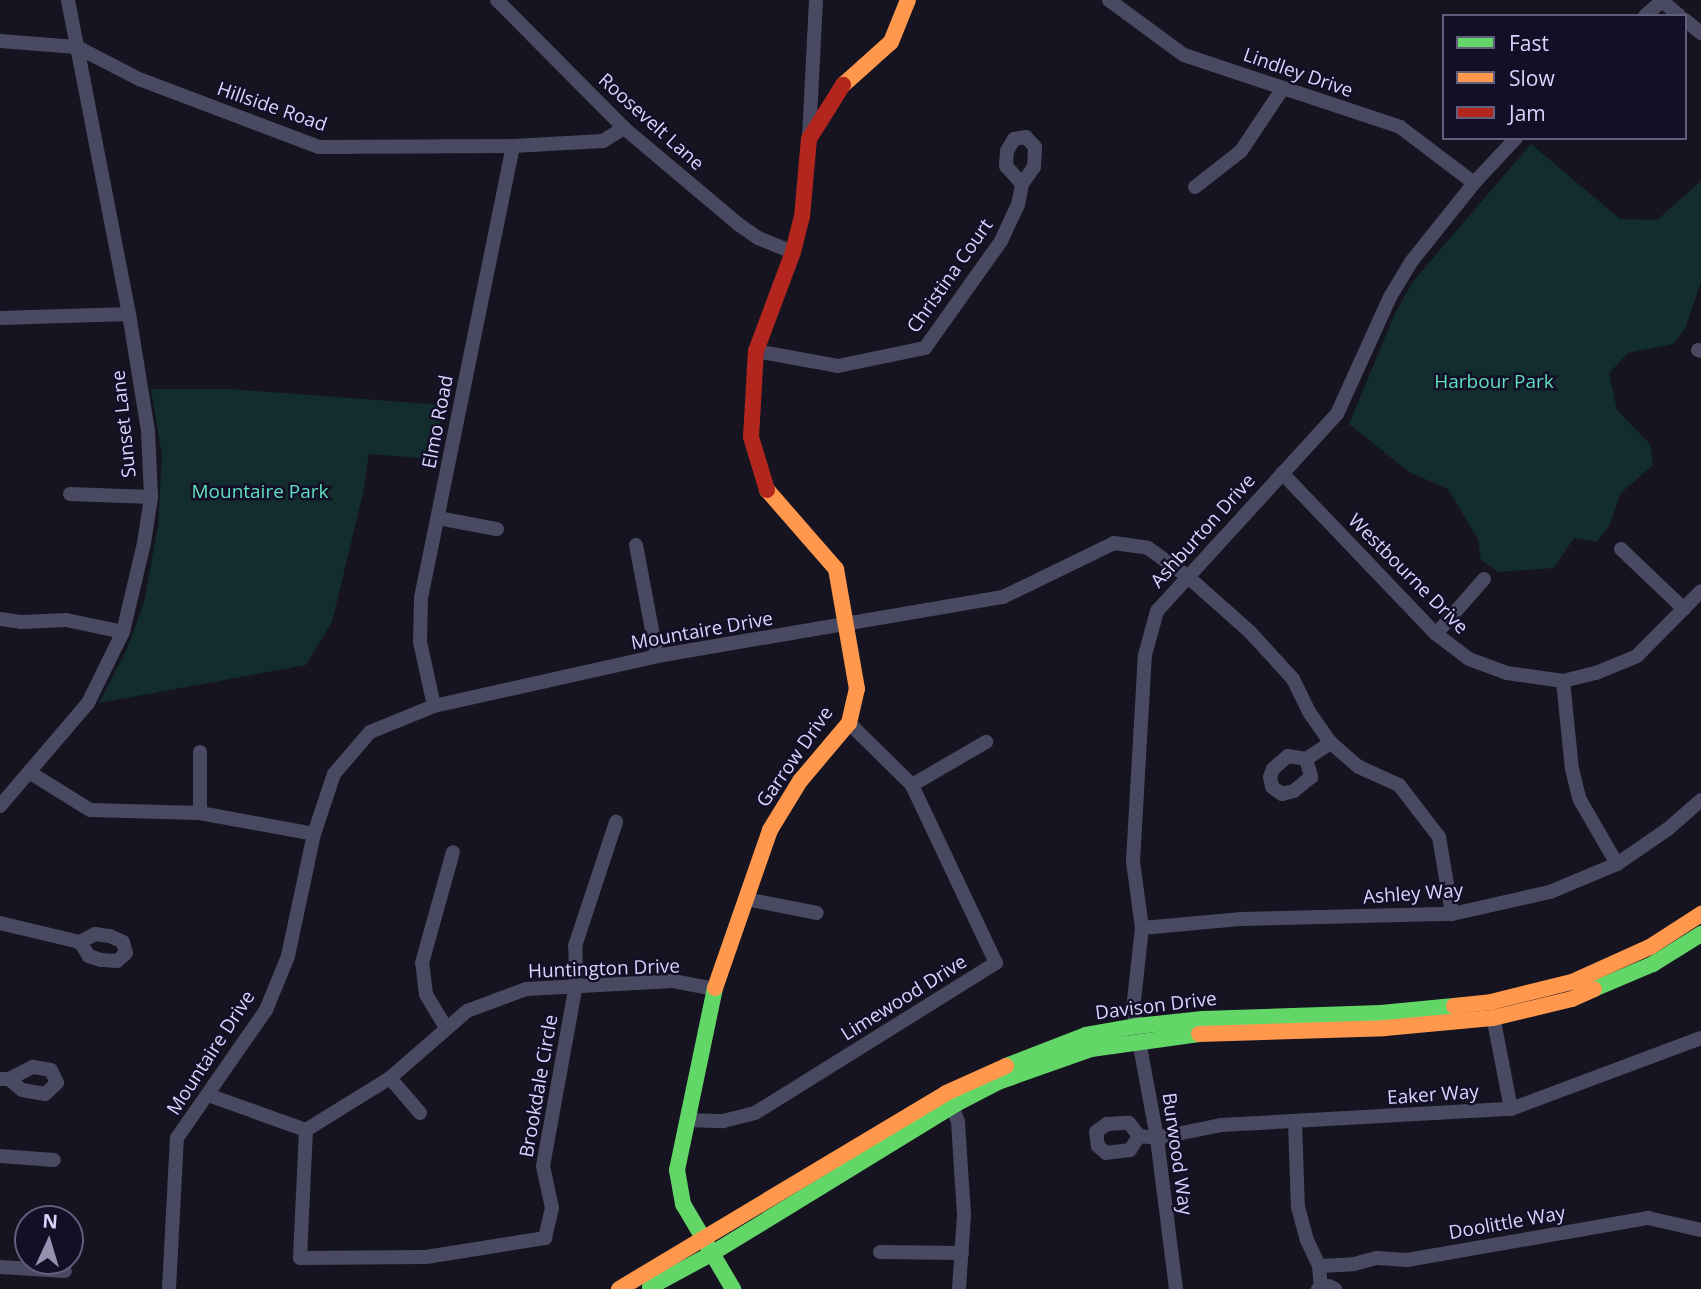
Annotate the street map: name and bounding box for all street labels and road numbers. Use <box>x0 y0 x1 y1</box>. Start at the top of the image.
street label: Lindley Drive <box>1240 44 1356 102</box>
street label: Roosevelt Lane <box>594 69 708 175</box>
street label: Hillside Road <box>214 78 330 136</box>
street label: Christina Court <box>902 215 998 337</box>
street label: Sunset Lane <box>107 369 141 479</box>
street label: Elmo Road <box>418 373 458 471</box>
street label: Ashburton Drive <box>1146 469 1260 593</box>
street label: Westbourne Drive <box>1343 509 1473 639</box>
street label: Mountaire Drive <box>629 607 775 655</box>
street label: Garrow Drive <box>752 702 838 812</box>
street label: Ashley Way <box>1362 879 1464 909</box>
street label: Limewood Drive <box>837 950 971 1046</box>
street label: Huntington Drive <box>528 955 680 983</box>
street label: Mountaire Drive <box>162 986 260 1120</box>
street label: Davison Drive <box>1094 987 1218 1025</box>
street label: Brookdale Circle <box>515 1013 563 1159</box>
street label: Eaker Way <box>1386 1080 1480 1110</box>
street label: Burwood Way <box>1157 1091 1197 1217</box>
street label: Doolittle Way <box>1447 1202 1567 1244</box>

